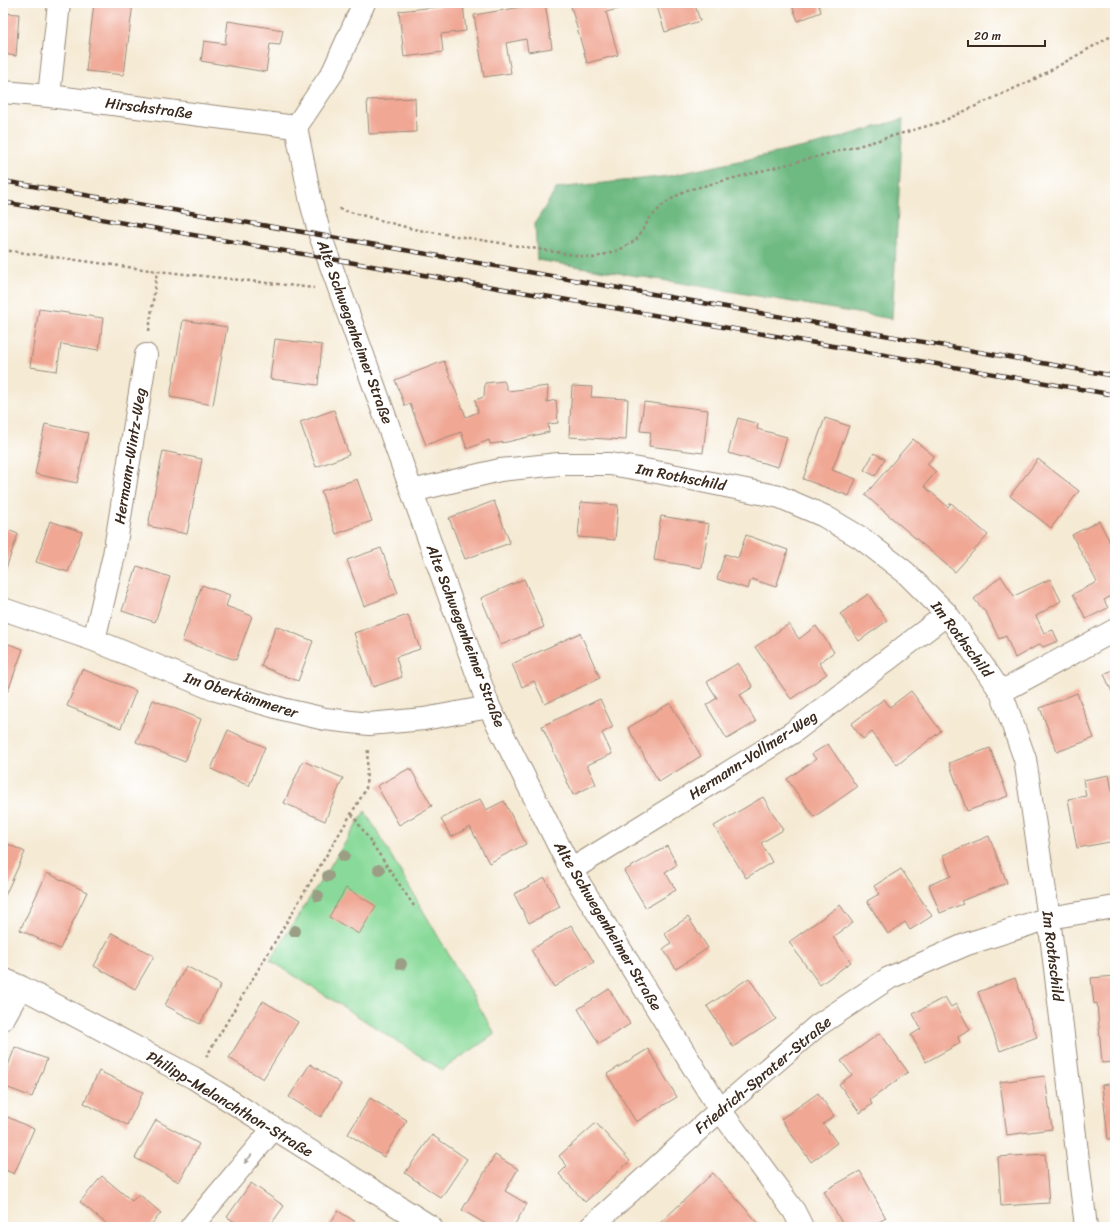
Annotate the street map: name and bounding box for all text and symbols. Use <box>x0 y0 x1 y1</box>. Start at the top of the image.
scale bar <box>968 22 1045 48</box>
text: 20 m <box>974 25 1001 47</box>
street label: Hirschstraße <box>104 90 194 126</box>
street label: Alte Schwegenheimer Straße <box>309 235 401 428</box>
street label: Hermann-Wintz-Weg <box>106 386 154 526</box>
street label: Im Rothschild <box>633 455 729 499</box>
street label: Alte Schwegenheimer Straße <box>419 540 513 732</box>
street label: Im Rothschild <box>924 594 1000 684</box>
street label: Im Oberkämmerer <box>180 664 302 726</box>
street label: Hermann-Vollmer-Weg <box>683 703 823 807</box>
street label: Alte Schwegenheimer Straße <box>546 835 669 1016</box>
street label: Im Rothschild <box>1034 908 1072 1004</box>
street label: Friedrich-Sprater-Straße <box>688 1009 838 1140</box>
street label: Philipp-Melanchthon-Straße <box>141 1044 319 1164</box>
one-way arrow <box>244 1153 253 1164</box>

